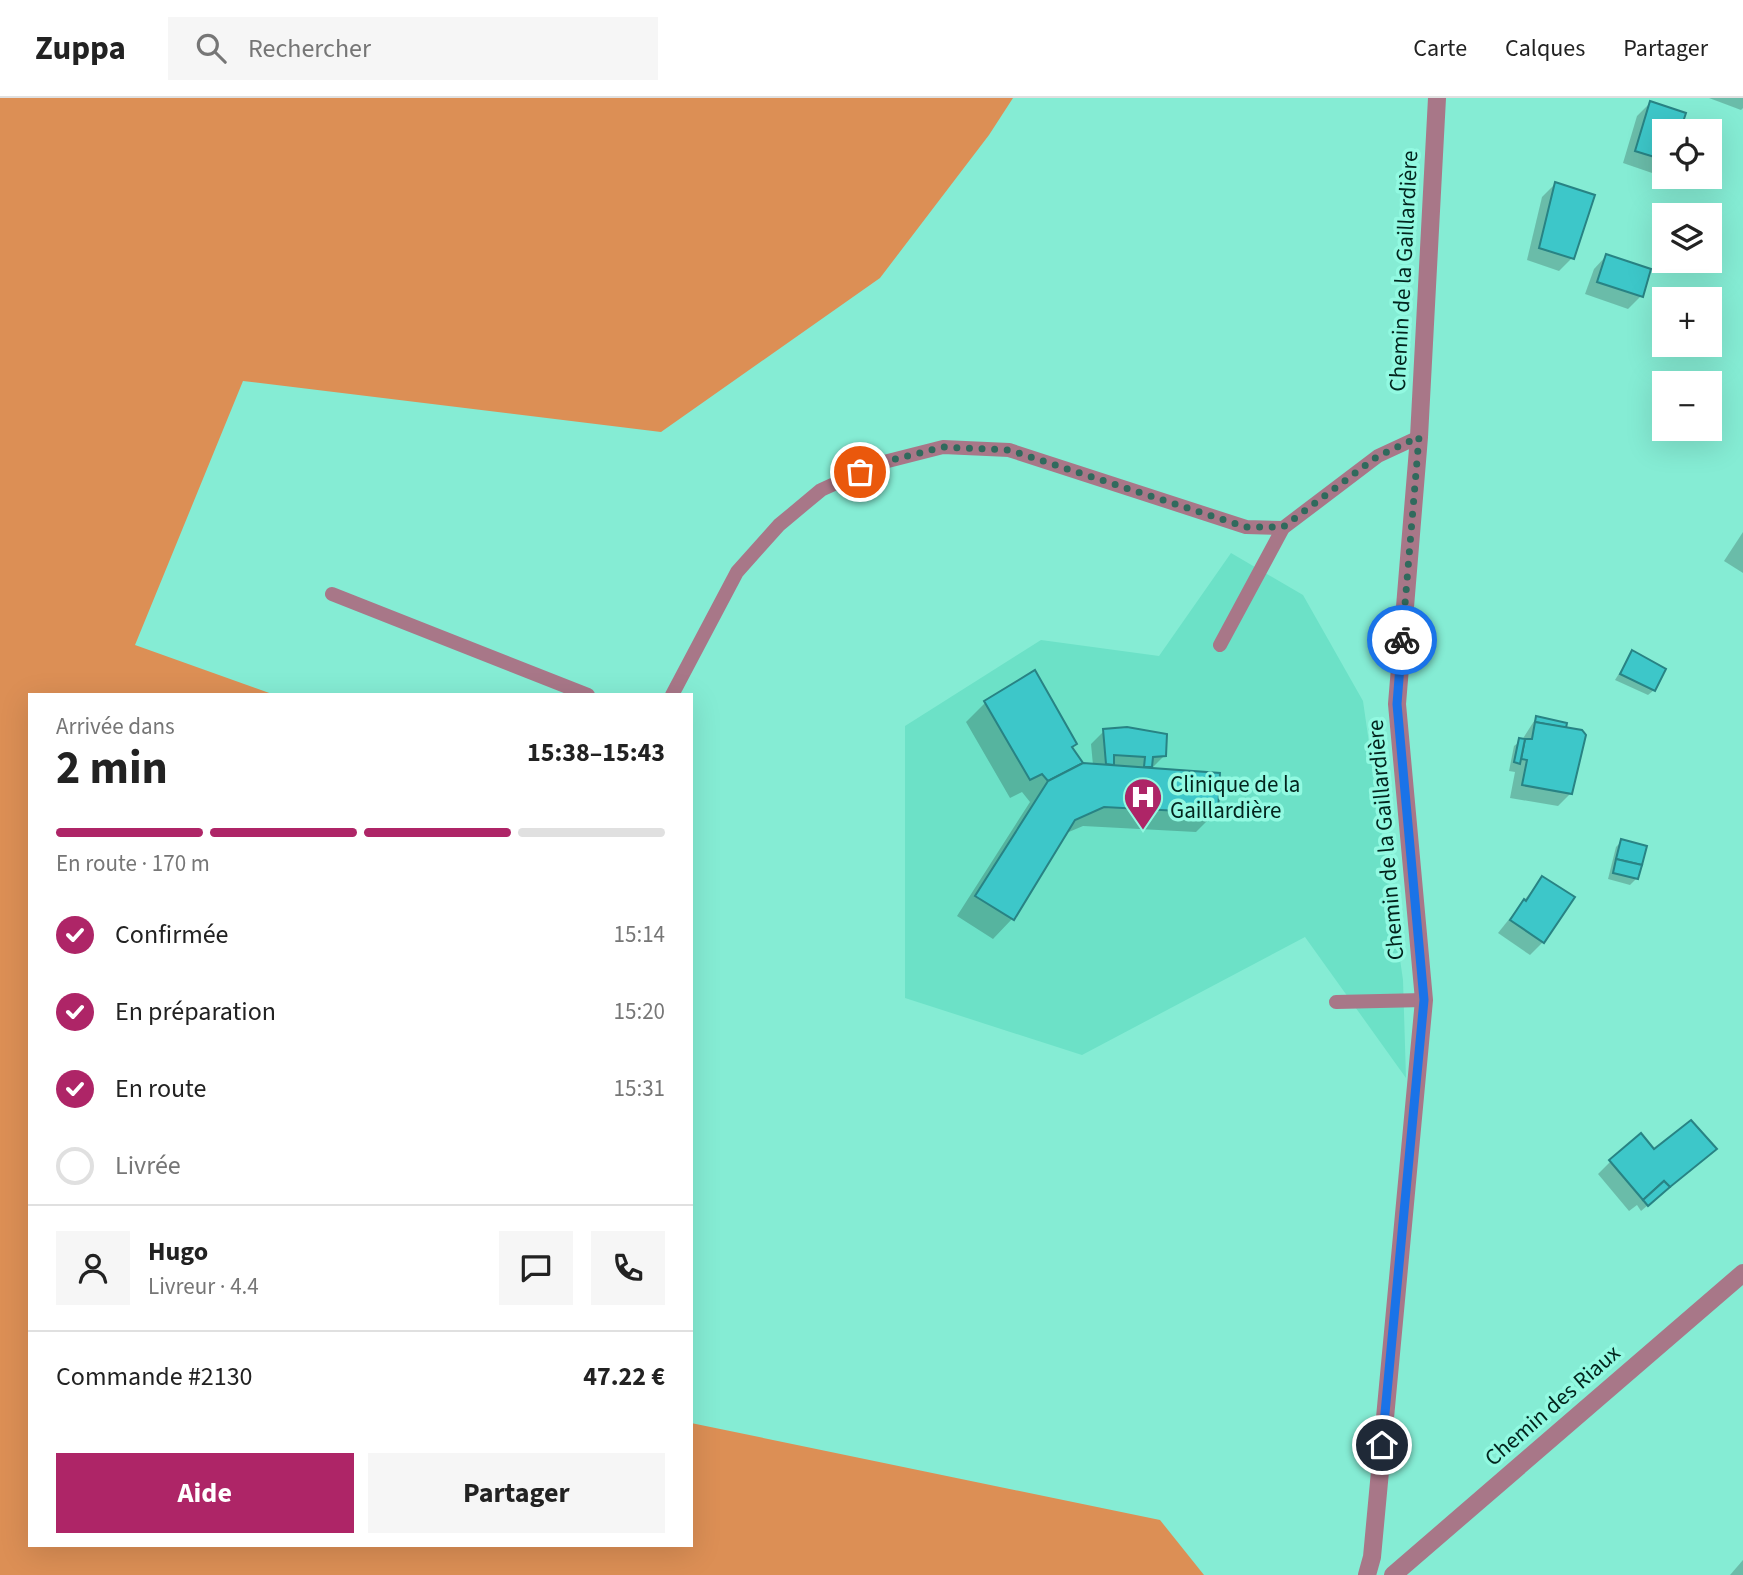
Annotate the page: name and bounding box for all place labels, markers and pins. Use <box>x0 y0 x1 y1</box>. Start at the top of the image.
pin <box>830 442 890 502</box>
place label: Clinique de la Gaillardière <box>1170 768 1300 827</box>
hospital icon: Clinique de la Gaillardière <box>1122 776 1164 831</box>
pin <box>1352 1415 1412 1475</box>

